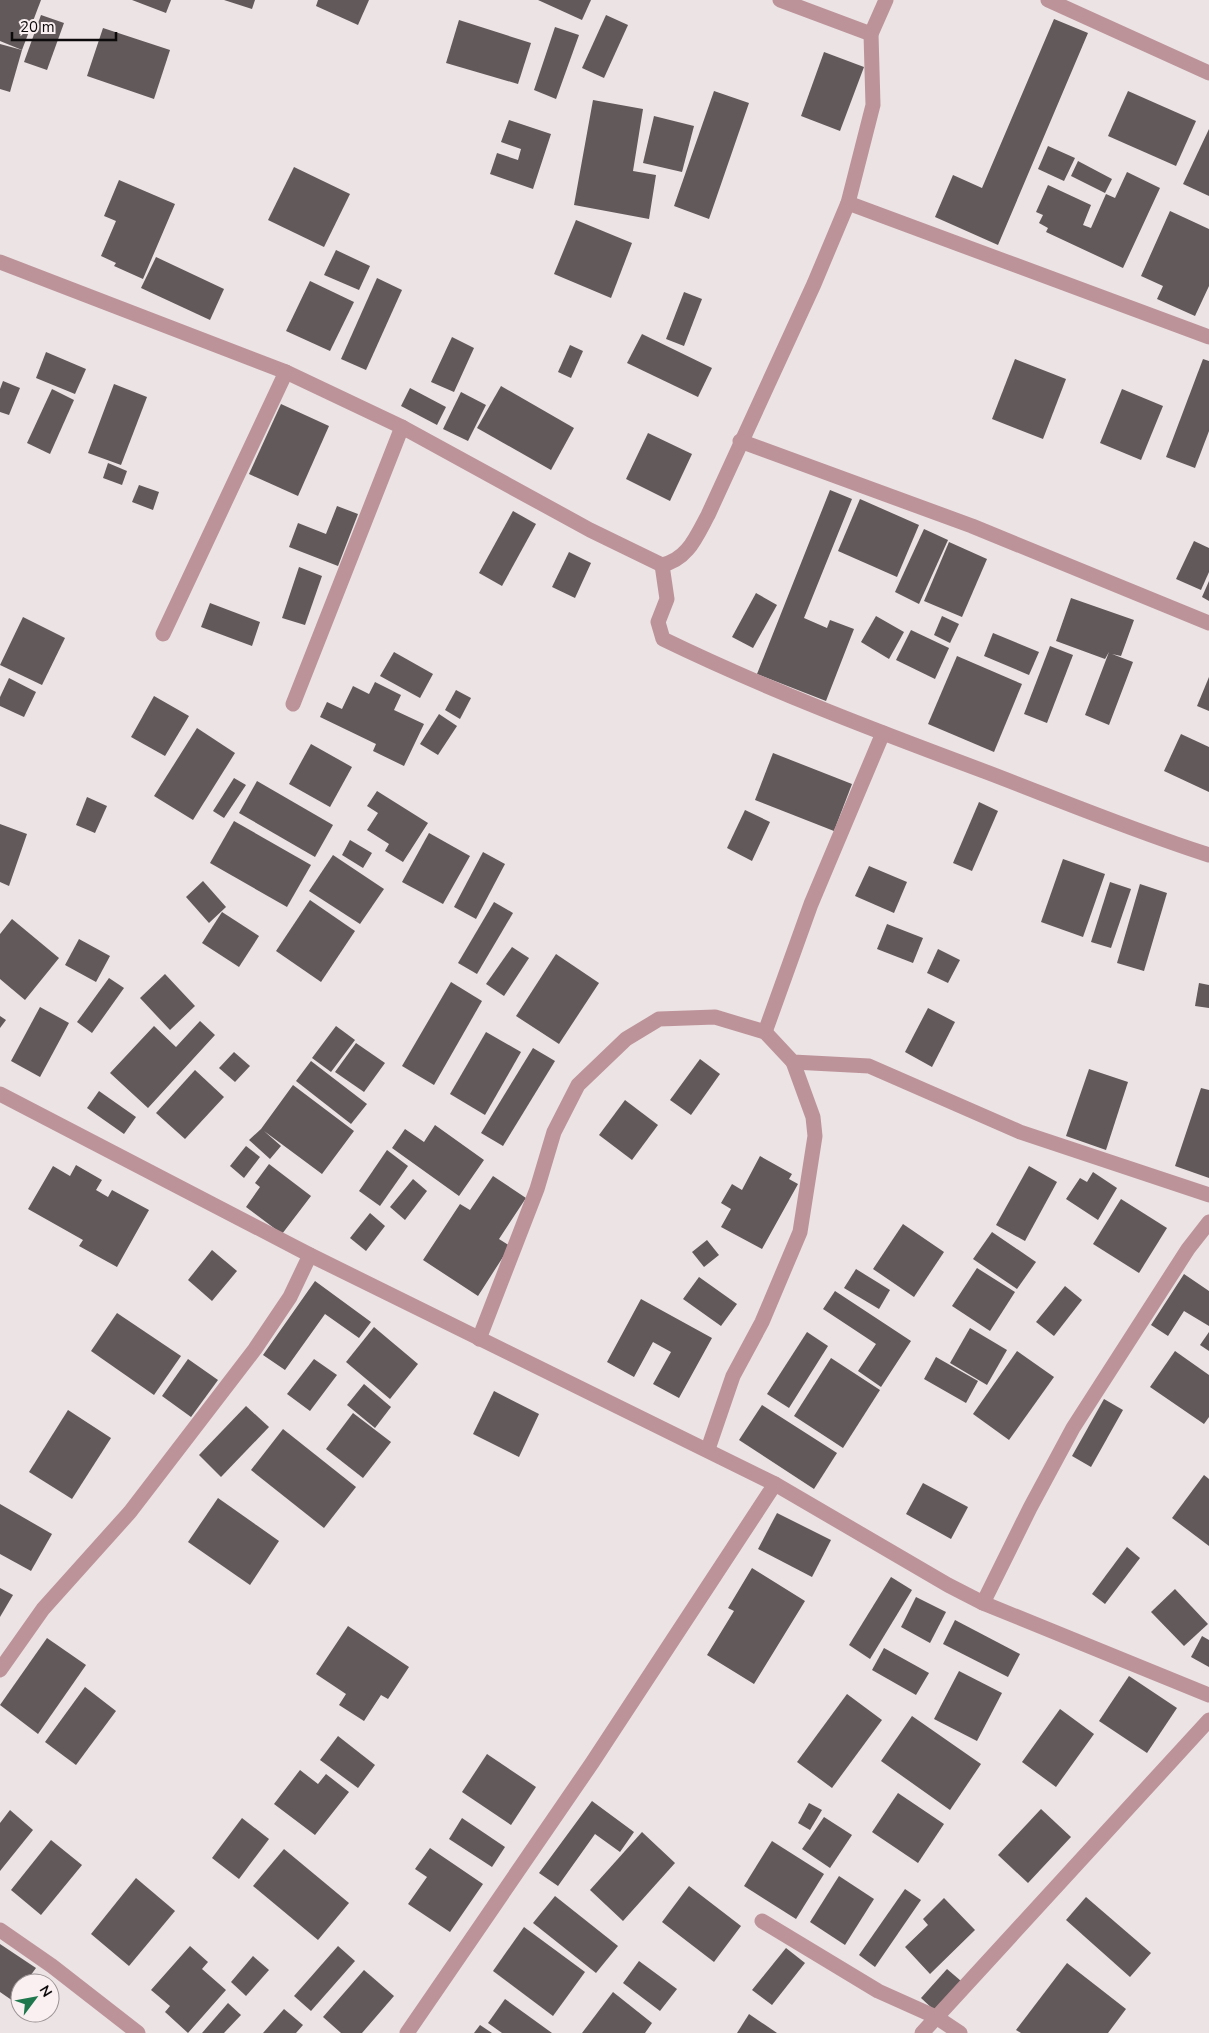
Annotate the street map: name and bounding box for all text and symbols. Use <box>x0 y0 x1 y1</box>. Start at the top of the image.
scale bar <box>12 10 116 42</box>
text: 20 m <box>20 17 55 37</box>
north arrow <box>10 1973 60 2023</box>
text: N <box>35 1982 56 2001</box>

